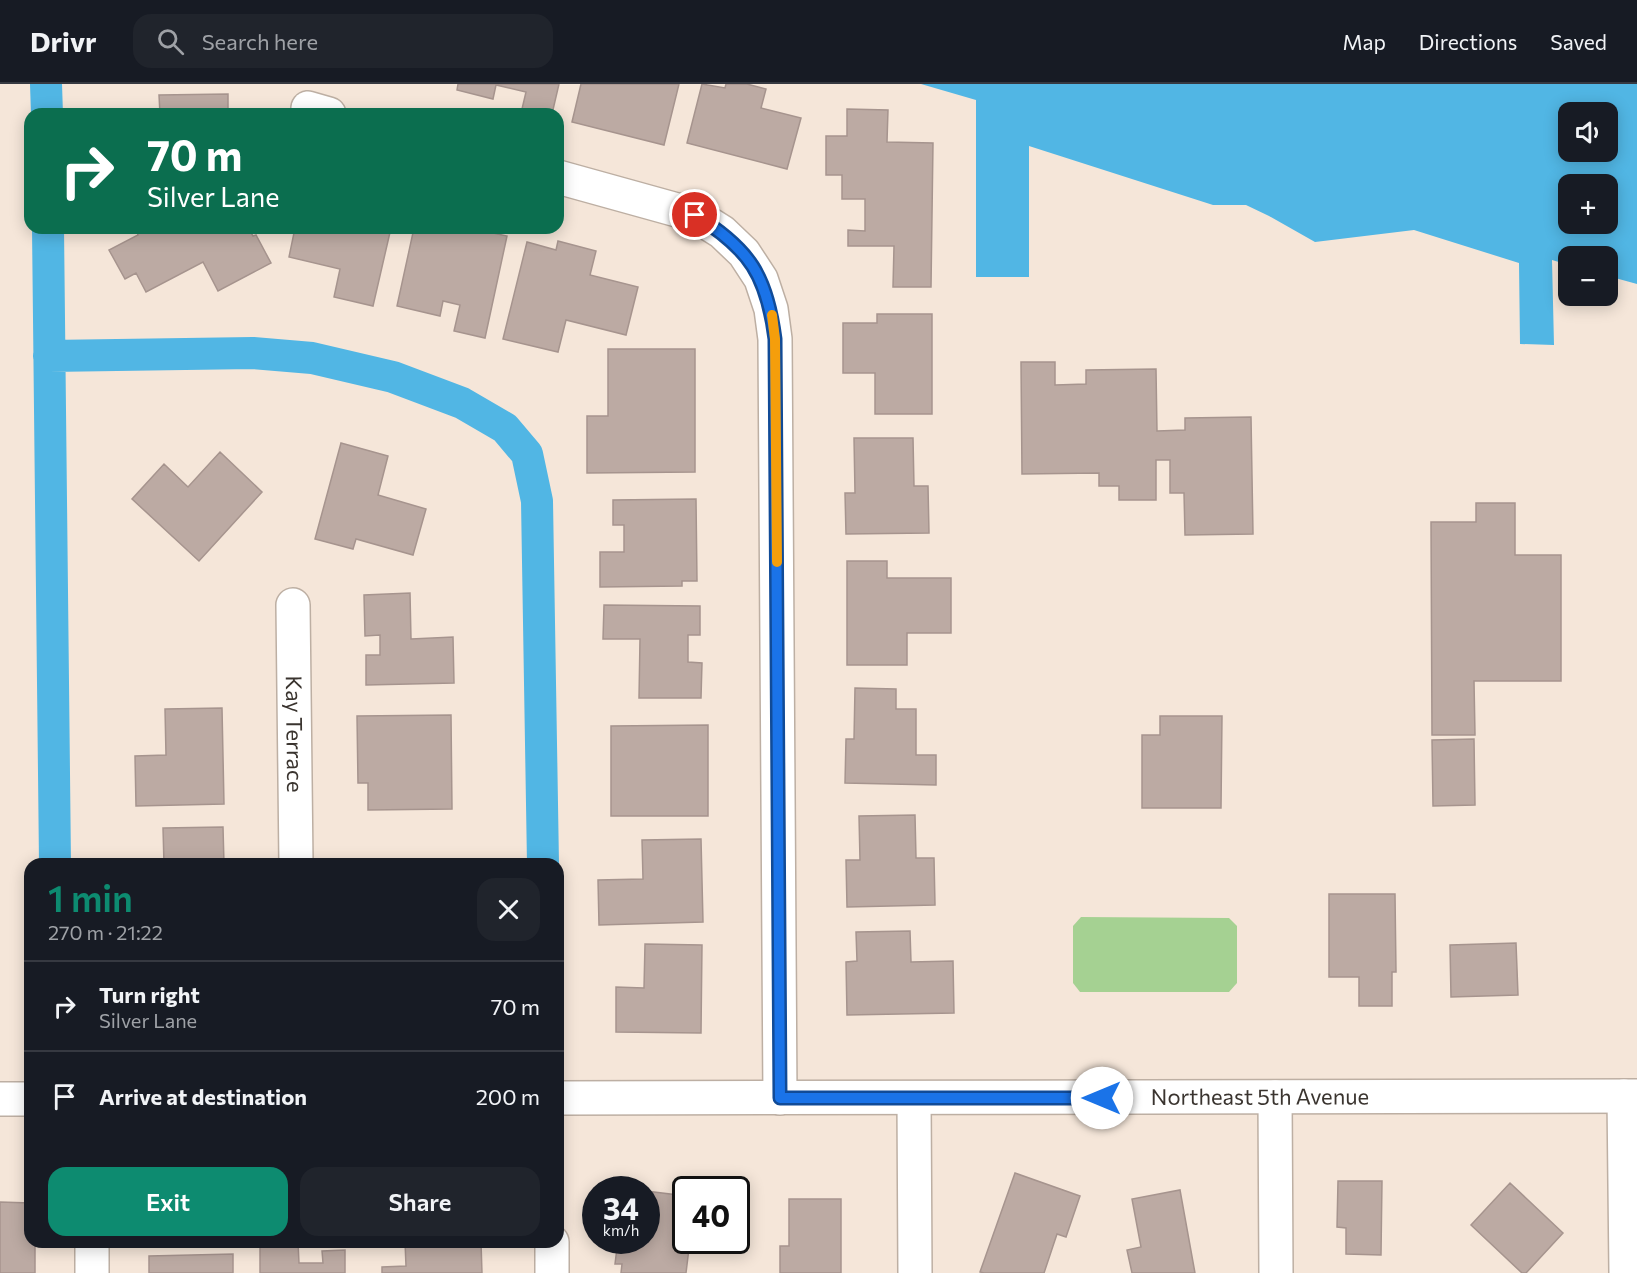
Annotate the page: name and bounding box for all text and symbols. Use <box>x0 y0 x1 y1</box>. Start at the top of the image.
search box <box>133 14 553 68</box>
text: Drivr <box>30 24 97 58</box>
icon: search <box>154 25 187 58</box>
text: Search here <box>202 28 318 55</box>
text: Map <box>1343 29 1386 54</box>
text: Directions <box>1419 29 1517 54</box>
text: Saved <box>1550 29 1607 54</box>
map controls <box>1558 102 1618 306</box>
button: sound <box>1558 102 1618 162</box>
text: 70 m <box>147 128 242 180</box>
icon: right <box>48 132 126 210</box>
button: + <box>1558 174 1618 234</box>
text: Silver Lane <box>147 180 280 213</box>
pin <box>669 189 720 240</box>
icon: arrive <box>678 198 711 231</box>
button: − <box>1558 246 1618 306</box>
street label: Kay Terrace <box>281 675 309 793</box>
text: 1 min <box>48 875 133 919</box>
button: close <box>477 878 540 941</box>
text: 270 m · 21:22 <box>48 920 163 944</box>
text: Turn right <box>99 981 200 1008</box>
icon: right <box>48 990 81 1023</box>
text: 70 m <box>491 993 540 1020</box>
text: Silver Lane <box>99 1008 197 1032</box>
position arrow <box>1070 1066 1134 1130</box>
icon: arrive <box>48 1080 81 1113</box>
street label: Northeast 5th Avenue <box>1151 1082 1369 1110</box>
text: Arrive at destination <box>99 1083 307 1110</box>
text: 200 m <box>476 1083 540 1110</box>
button: Exit <box>48 1167 288 1236</box>
button: Share <box>300 1167 540 1236</box>
speed limit sign: 40 <box>672 1176 750 1254</box>
text: 34 <box>603 1189 639 1226</box>
text: km/h <box>603 1221 639 1239</box>

